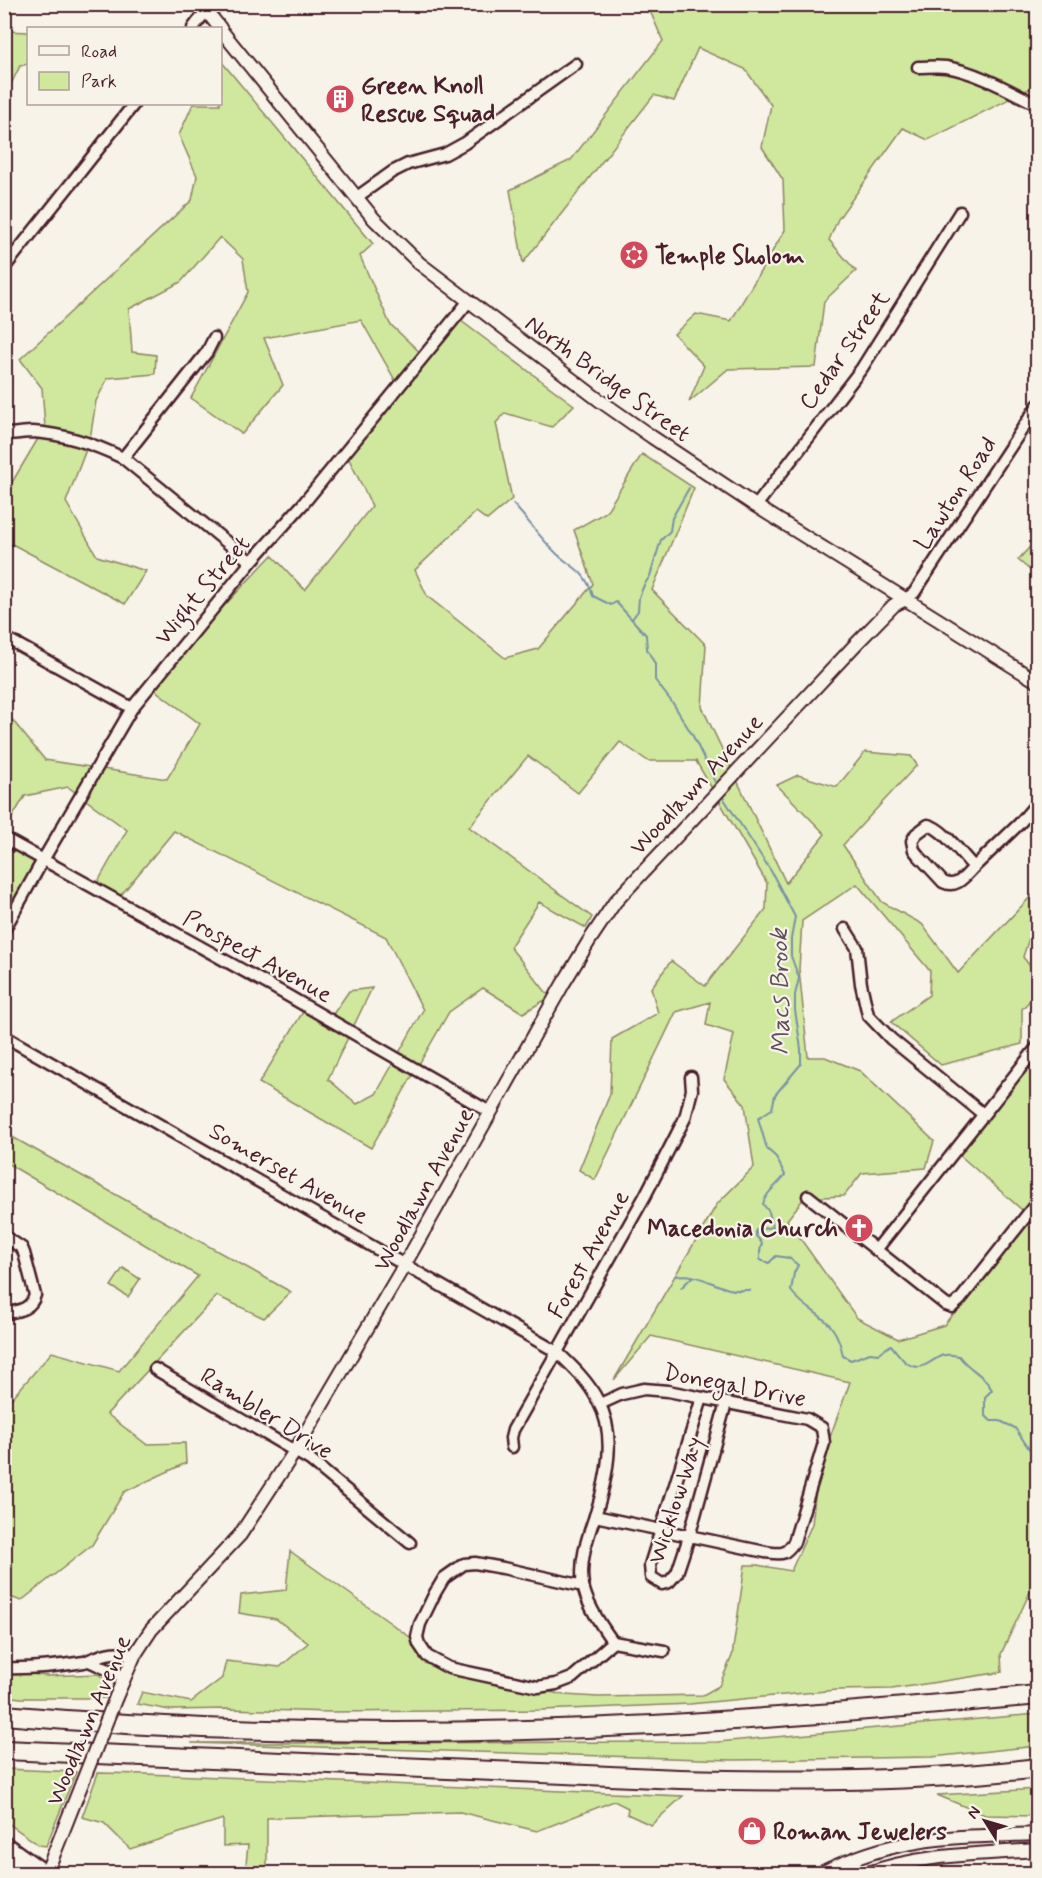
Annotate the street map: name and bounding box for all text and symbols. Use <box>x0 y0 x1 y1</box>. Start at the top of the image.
legend <box>27 27 222 105</box>
text: Road <box>81 40 117 64</box>
text: Park <box>81 70 117 94</box>
place label: Green Knoll Rescue Squad <box>361 71 495 130</box>
building icon: Green Knoll Rescue Squad <box>324 83 356 115</box>
synagogue icon: Temple Sholom <box>618 239 650 271</box>
place label: Temple Sholom <box>655 241 805 272</box>
street label: Cedar Street <box>793 285 898 417</box>
street label: North Bridge Street <box>518 309 696 450</box>
street label: Lawton Road <box>908 431 1004 556</box>
street label: Wight Street <box>148 530 260 654</box>
street label: Woodlawn Avenue <box>623 708 771 862</box>
street label: Prospect Avenue <box>177 904 338 1011</box>
water label: Macs Brook <box>763 926 799 1056</box>
street label: Woodlawn Avenue <box>366 1102 482 1277</box>
street label: Somerset Avenue <box>203 1116 374 1233</box>
street label: Forest Avenue <box>541 1185 637 1324</box>
church icon: Macedonia Church <box>843 1212 875 1244</box>
place label: Macedonia Church <box>647 1214 838 1245</box>
street label: Donegal Drive <box>660 1357 809 1417</box>
street label: Rambler Drive <box>194 1361 338 1467</box>
street label: Wicklow Way <box>641 1433 712 1568</box>
street label: Woodlawn Avenue <box>39 1630 139 1811</box>
north arrow <box>955 1791 1015 1851</box>
text: N <box>963 1802 986 1823</box>
shop icon: Roman Jewelers <box>736 1815 768 1847</box>
place label: Roman Jewelers <box>773 1817 947 1848</box>

